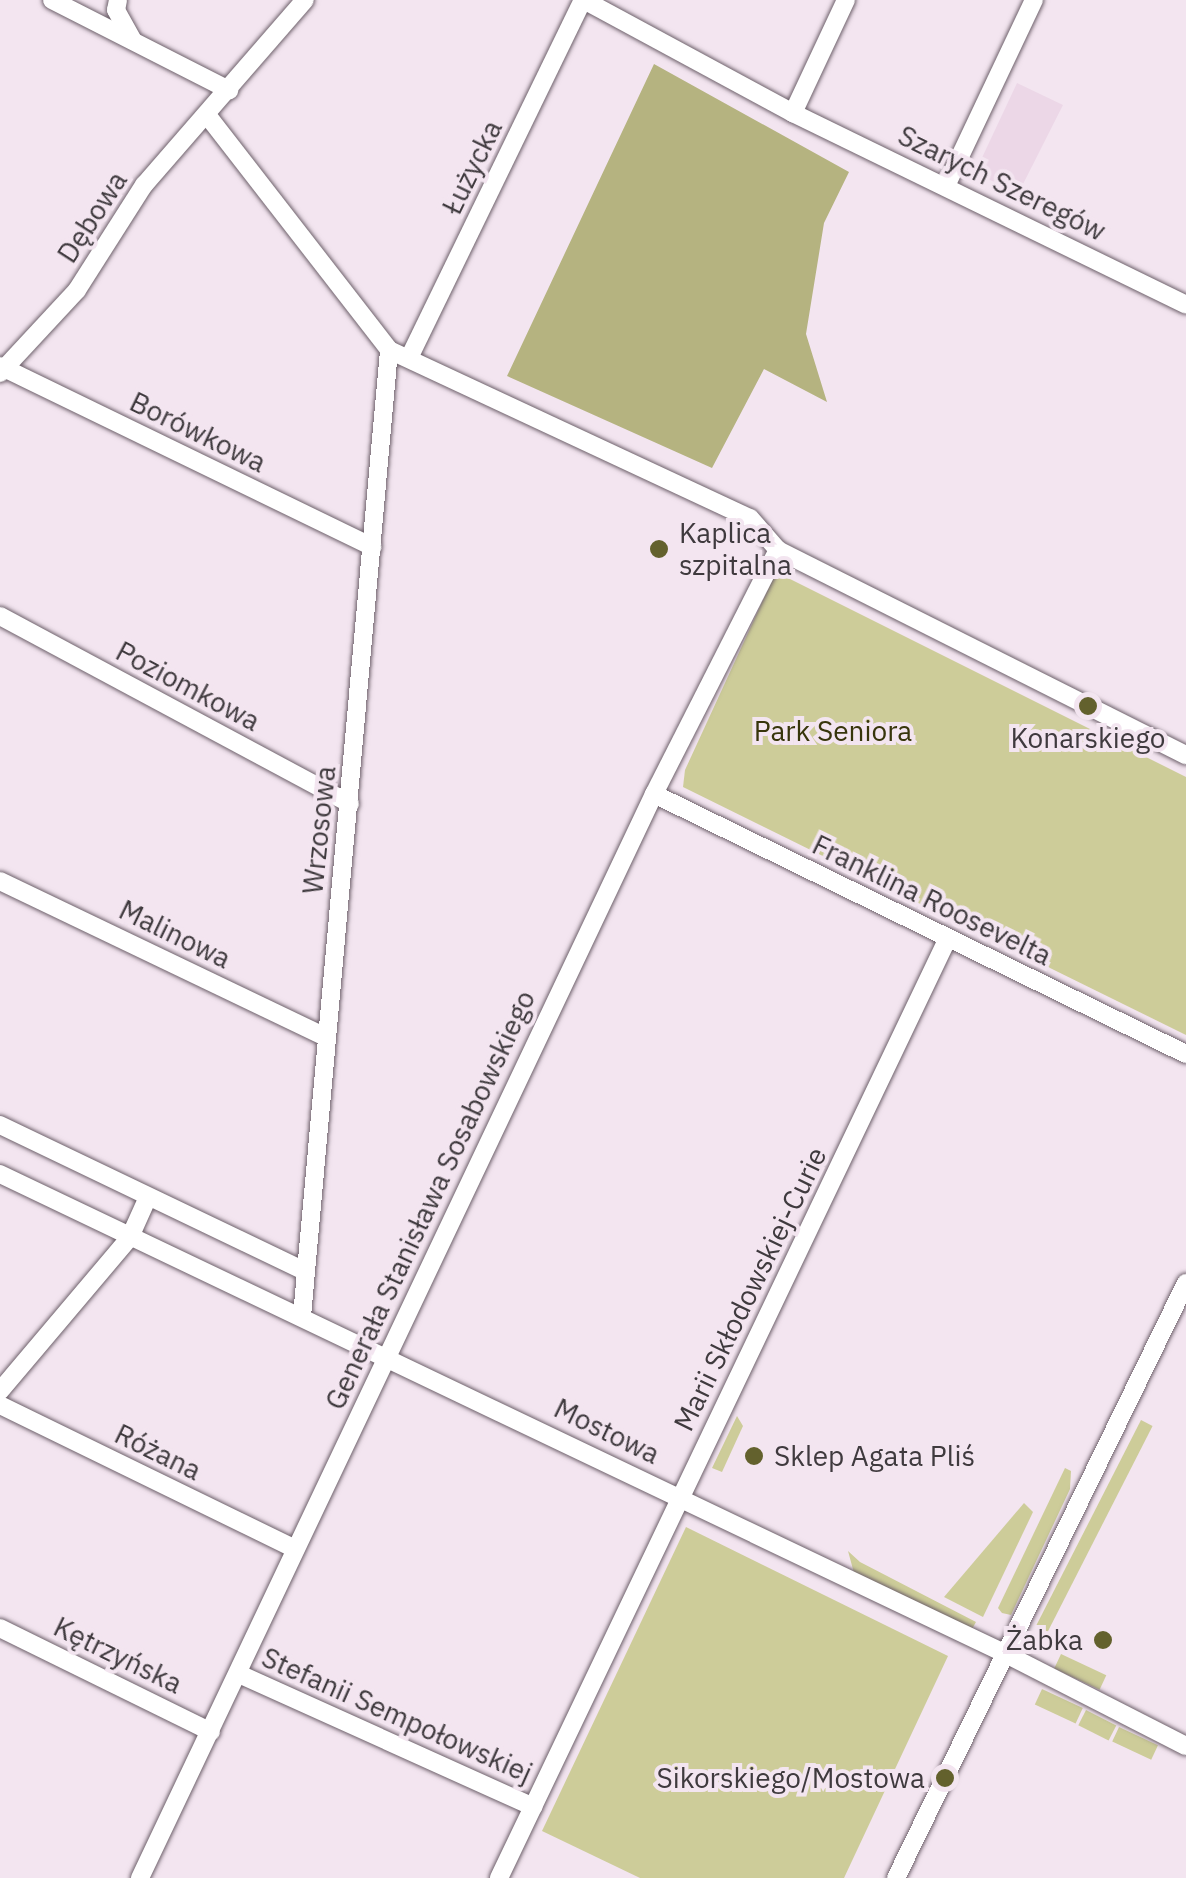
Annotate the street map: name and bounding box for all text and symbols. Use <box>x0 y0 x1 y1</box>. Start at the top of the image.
street label: Łużycka <box>435 115 509 219</box>
street label: Szarych Szeregów <box>893 118 1111 248</box>
street label: Dębowa <box>50 165 134 269</box>
street label: Borówkowa <box>124 385 272 479</box>
place label: Kaplica szpitalna <box>679 516 792 582</box>
marker: Kaplica szpitalna <box>648 538 670 560</box>
street label: Poziomkowa <box>110 634 266 738</box>
marker: Konarskiego <box>1077 695 1099 717</box>
park label: Park Seniora <box>754 714 912 748</box>
place label: Konarskiego <box>1011 721 1165 755</box>
street label: Wrzosowa <box>296 764 342 896</box>
street label: Franklina Roosevelta <box>807 828 1057 972</box>
street label: Malinowa <box>114 893 236 975</box>
street label: Generała Stanisława Sosabowskiego <box>318 985 542 1415</box>
street label: Marii Skłodowskiej-Curie <box>667 1142 833 1436</box>
street label: Mostowa <box>549 1391 665 1471</box>
street label: Różana <box>109 1417 207 1487</box>
place label: Sklep Agata Pliś <box>774 1439 975 1473</box>
marker: Sklep Agata Pliś <box>743 1445 765 1467</box>
street label: Kętrzyńska <box>48 1610 188 1700</box>
place label: Żabka <box>1006 1623 1083 1657</box>
marker: Żabka <box>1092 1629 1114 1651</box>
street label: Stefanii Sempołowskiej <box>257 1640 537 1790</box>
place label: Sikorskiego/Mostowa <box>656 1761 925 1795</box>
marker: Sikorskiego/Mostowa <box>934 1767 956 1789</box>

